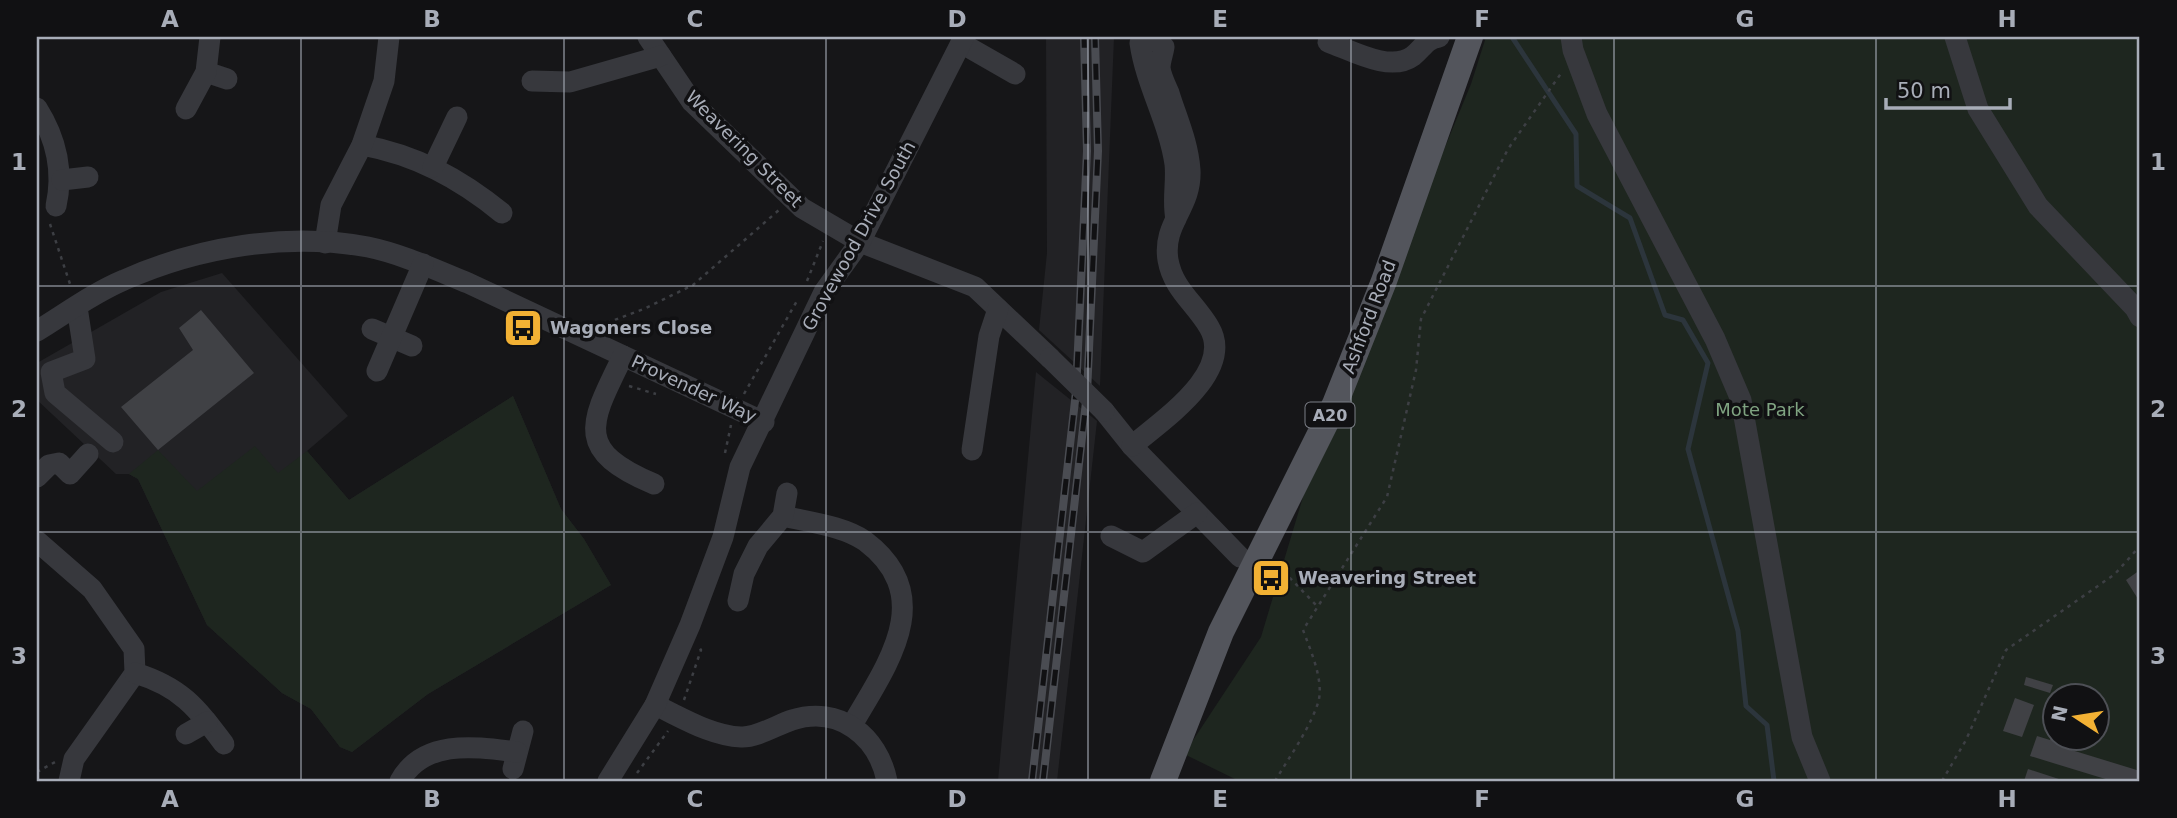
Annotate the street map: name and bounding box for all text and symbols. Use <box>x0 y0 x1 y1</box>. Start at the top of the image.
text: A <box>161 6 179 32</box>
text: B <box>423 6 441 32</box>
text: C <box>687 6 703 32</box>
text: D <box>947 6 967 32</box>
text: E <box>1212 6 1228 32</box>
text: F <box>1474 6 1490 32</box>
text: G <box>1736 6 1754 32</box>
text: H <box>1997 6 2017 32</box>
scale bar <box>1886 66 2011 110</box>
text: 50 m <box>1897 79 1951 103</box>
street label: Weavering Street <box>682 86 807 211</box>
street label: Grovewood Drive South <box>798 137 920 334</box>
text: 1 <box>11 149 27 175</box>
text: 1 <box>2150 149 2166 175</box>
street label: Ashford Road <box>1337 257 1400 377</box>
bus stop icon: Wagoners Close <box>502 307 544 349</box>
place label: Wagoners Close <box>550 317 712 338</box>
street label: Provender Way <box>628 350 760 427</box>
text: 2 <box>11 396 27 422</box>
text: 2 <box>2150 396 2166 422</box>
park label: Mote Park <box>1715 399 1805 420</box>
road number: A20 <box>1306 402 1354 428</box>
bus stop icon: Weavering Street <box>1250 557 1292 599</box>
place label: Weavering Street <box>1298 567 1476 588</box>
text: 3 <box>11 643 27 669</box>
text: 3 <box>2150 643 2166 669</box>
north arrow <box>2040 682 2110 752</box>
text: N <box>2047 703 2072 724</box>
text: A <box>161 786 179 812</box>
text: B <box>423 786 441 812</box>
text: C <box>687 786 703 812</box>
text: D <box>947 786 967 812</box>
text: E <box>1212 786 1228 812</box>
text: F <box>1474 786 1490 812</box>
text: G <box>1736 786 1754 812</box>
text: H <box>1997 786 2017 812</box>

